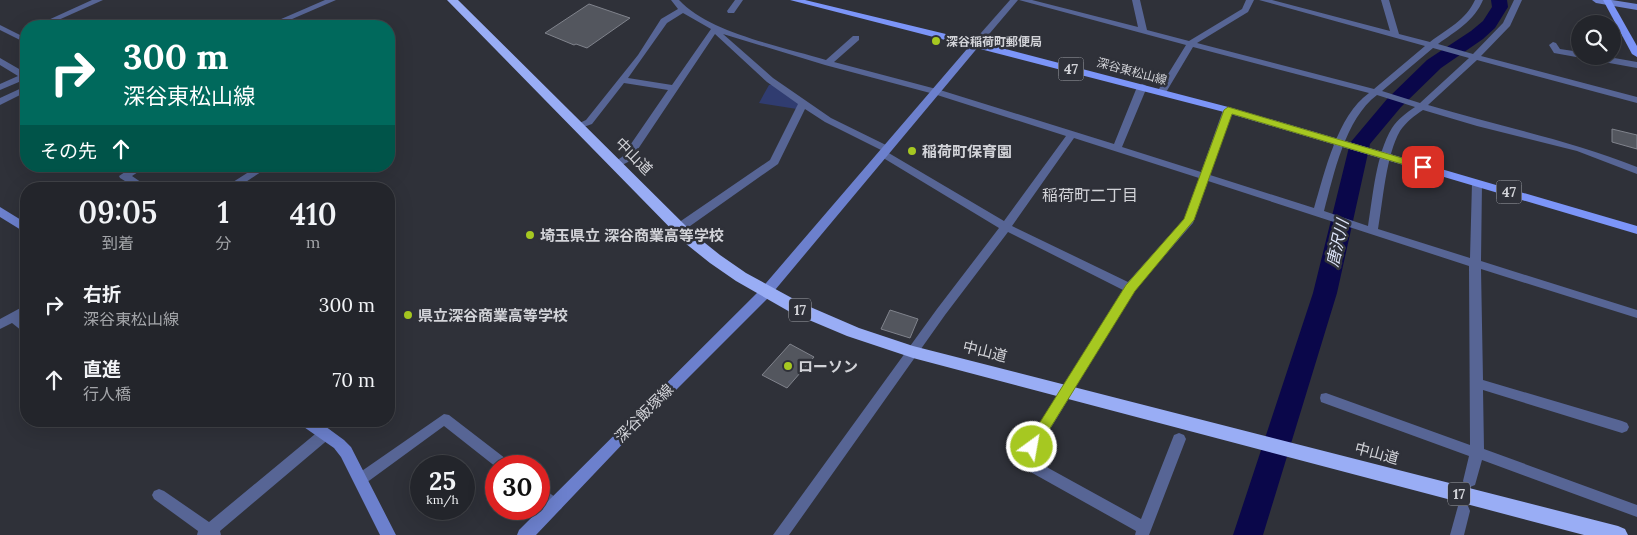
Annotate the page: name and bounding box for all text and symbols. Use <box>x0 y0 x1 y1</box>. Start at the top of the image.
map controls <box>1571 15 1621 65</box>
button: search <box>1571 15 1621 65</box>
text: 300 m <box>123 34 229 79</box>
place label: 深谷稲荷町郵便局 <box>946 34 1042 49</box>
marker: 深谷稲荷町郵便局 <box>930 35 942 47</box>
icon: right <box>40 40 105 105</box>
street label: 深谷東松山線 <box>1095 54 1169 88</box>
road number: 47 <box>1058 58 1084 80</box>
text: 深谷東松山線 <box>123 82 255 110</box>
street label: 中山道 <box>611 133 657 179</box>
icon: ahead <box>107 135 135 163</box>
text: その先 <box>40 139 97 163</box>
place label: 稲荷町保育園 <box>922 142 1012 161</box>
marker: 稲荷町保育園 <box>906 145 918 157</box>
pin <box>1402 146 1444 188</box>
icon: arrive <box>1409 153 1437 181</box>
road number: 47 <box>1496 180 1522 203</box>
district label: 稲荷町二丁目 <box>1042 185 1138 205</box>
text: 09:05 <box>78 193 157 231</box>
text: 1 <box>218 193 229 231</box>
text: 410 <box>290 195 337 233</box>
water label: 唐沢川 <box>1322 215 1353 269</box>
place label: 埼玉県立 深谷商業高等学校 <box>540 226 724 245</box>
marker: 埼玉県立 深谷商業高等学校 <box>524 229 536 241</box>
text: m <box>306 232 320 252</box>
text: 到着 <box>102 233 134 253</box>
text: 分 <box>215 233 231 253</box>
text: 右折 <box>83 282 121 306</box>
icon: right <box>40 291 68 319</box>
text: 300 m <box>319 293 375 317</box>
road number: 17 <box>789 298 811 322</box>
place label: 県立深谷商業高等学校 <box>418 306 568 325</box>
text: 深谷東松山線 <box>83 309 179 329</box>
marker: 県立深谷商業高等学校 <box>402 309 414 321</box>
street label: 中山道 <box>961 336 1009 366</box>
text: 直進 <box>83 357 121 381</box>
place label: ローソン <box>798 357 858 376</box>
marker: ローソン <box>782 360 794 372</box>
icon: ahead <box>40 366 68 394</box>
text: 70 m <box>332 368 375 392</box>
street label: 深谷飯塚線 <box>611 380 677 446</box>
text: 行人橋 <box>83 384 131 404</box>
position arrow <box>1005 420 1057 472</box>
street label: 中山道 <box>1353 438 1401 468</box>
speed limit sign: 30 <box>485 455 550 520</box>
text: 25 <box>429 465 456 497</box>
road number: 17 <box>1448 482 1470 506</box>
text: km/h <box>426 492 459 507</box>

